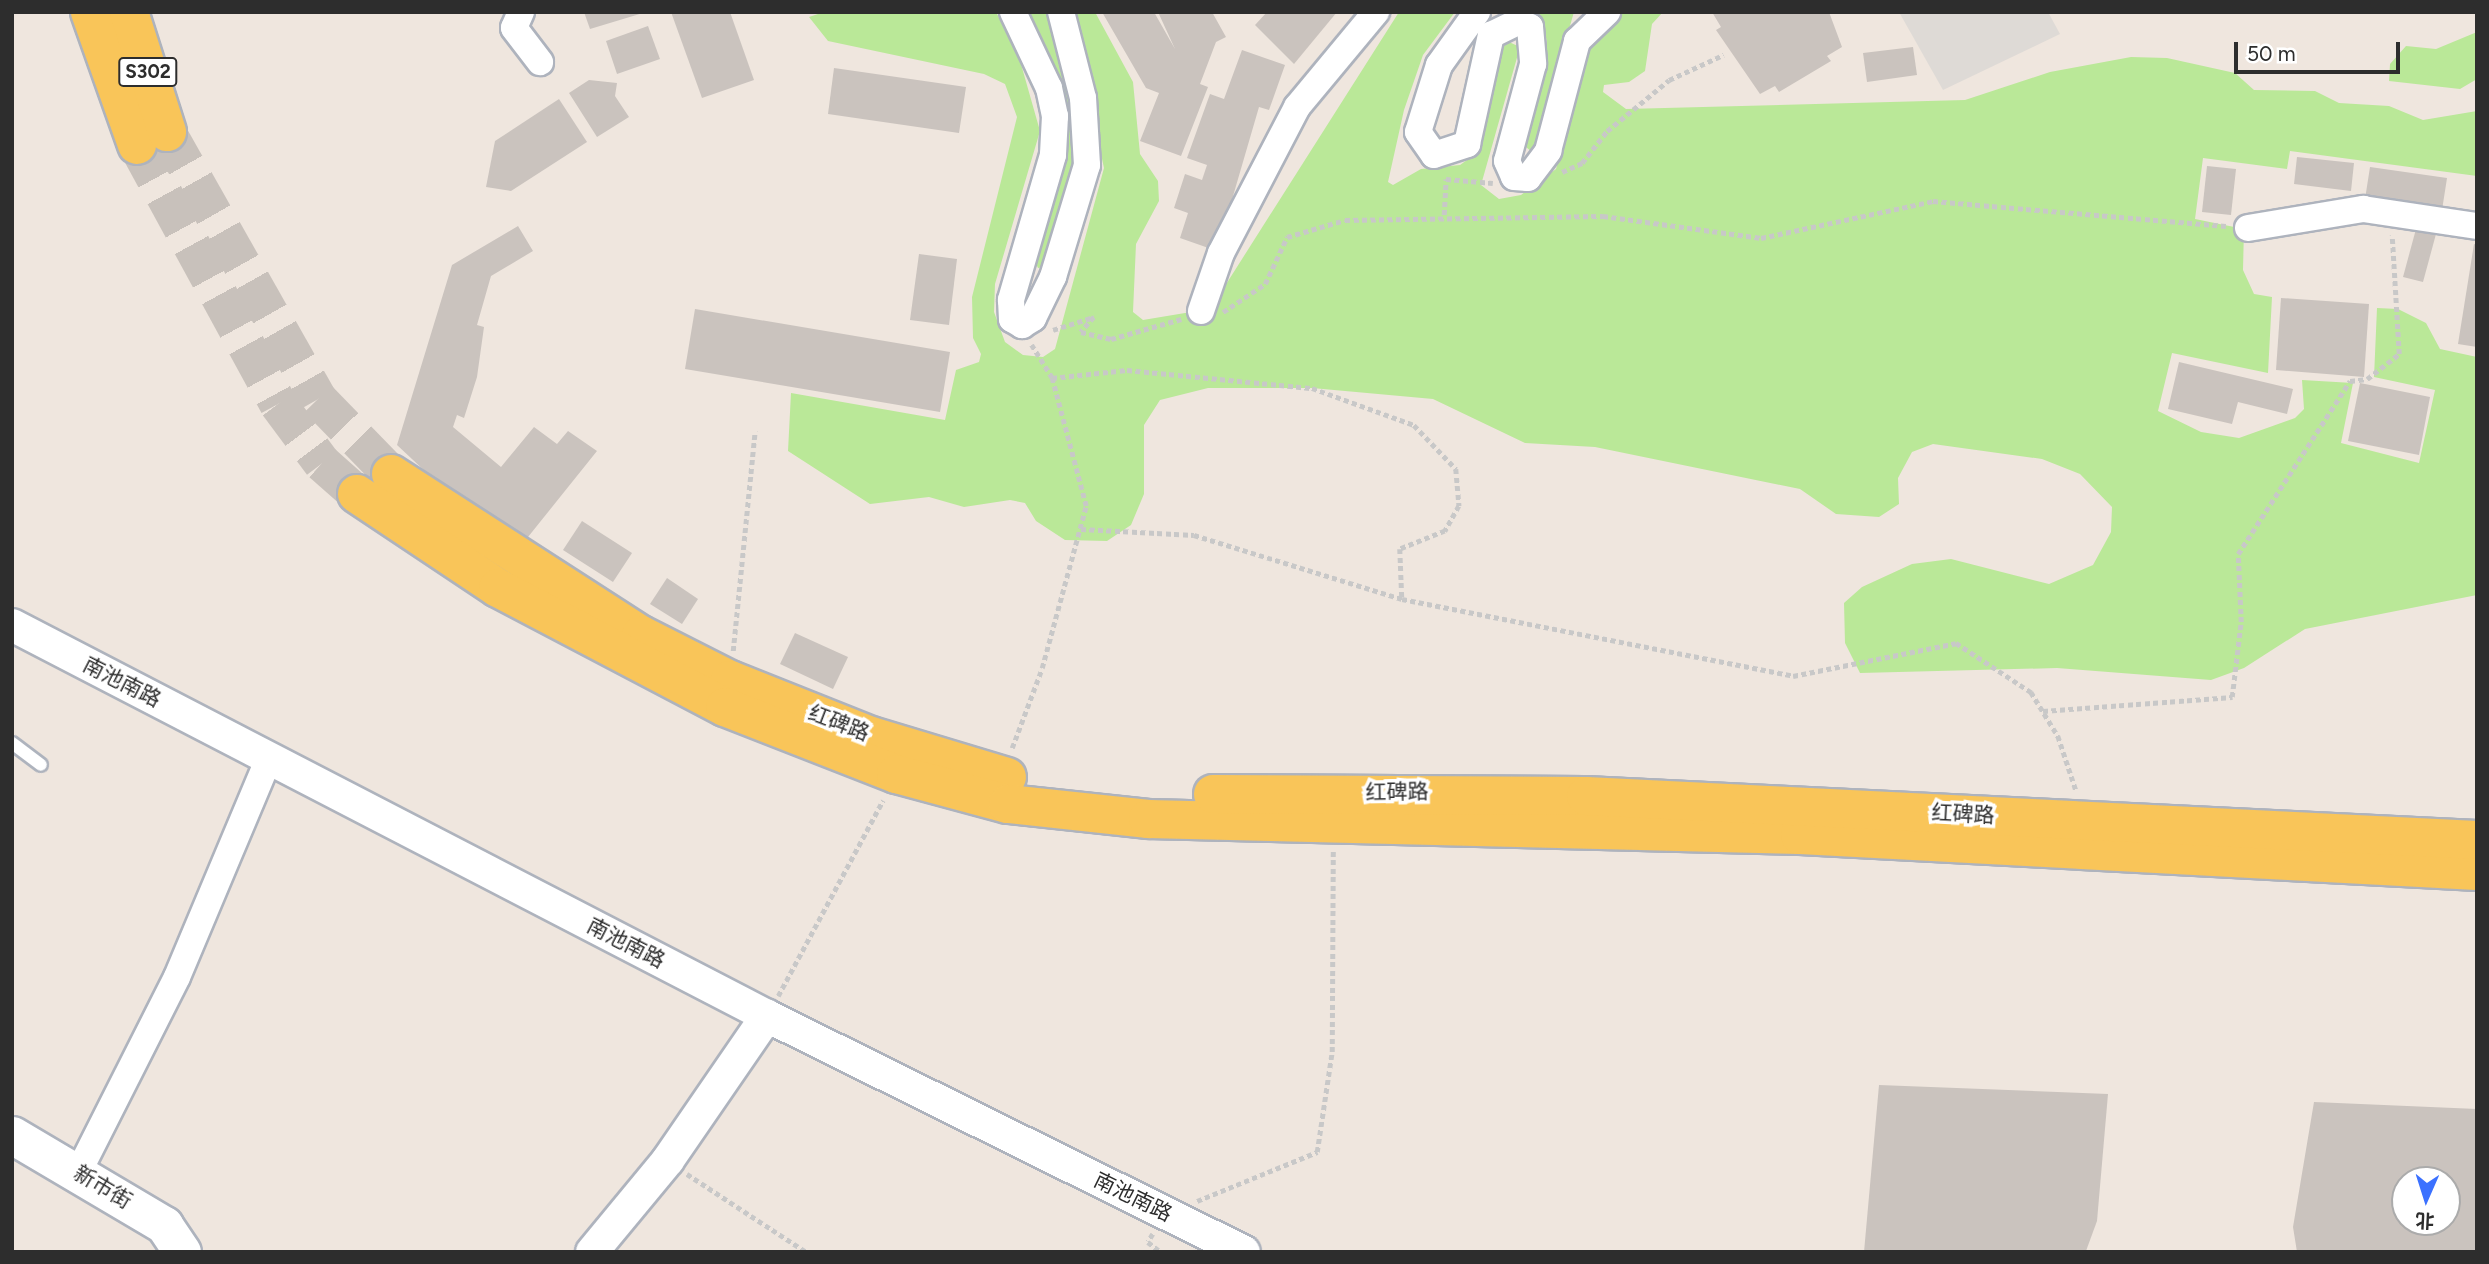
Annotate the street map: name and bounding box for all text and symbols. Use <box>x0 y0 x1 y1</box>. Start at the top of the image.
scale bar <box>2237 28 2403 72</box>
text: 50 m <box>2247 41 2296 66</box>
road number: S302 <box>118 57 178 88</box>
street label: 南池南路 <box>79 652 165 712</box>
street label: 红碑路 <box>805 700 873 746</box>
street label: 红碑路 <box>1365 779 1429 805</box>
street label: 红碑路 <box>1931 800 1995 828</box>
street label: 南池南路 <box>583 913 669 973</box>
street label: 新市街 <box>70 1160 136 1214</box>
north arrow <box>2391 1166 2461 1236</box>
street label: 南池南路 <box>1090 1167 1176 1227</box>
text: 北 <box>2415 1208 2435 1232</box>

